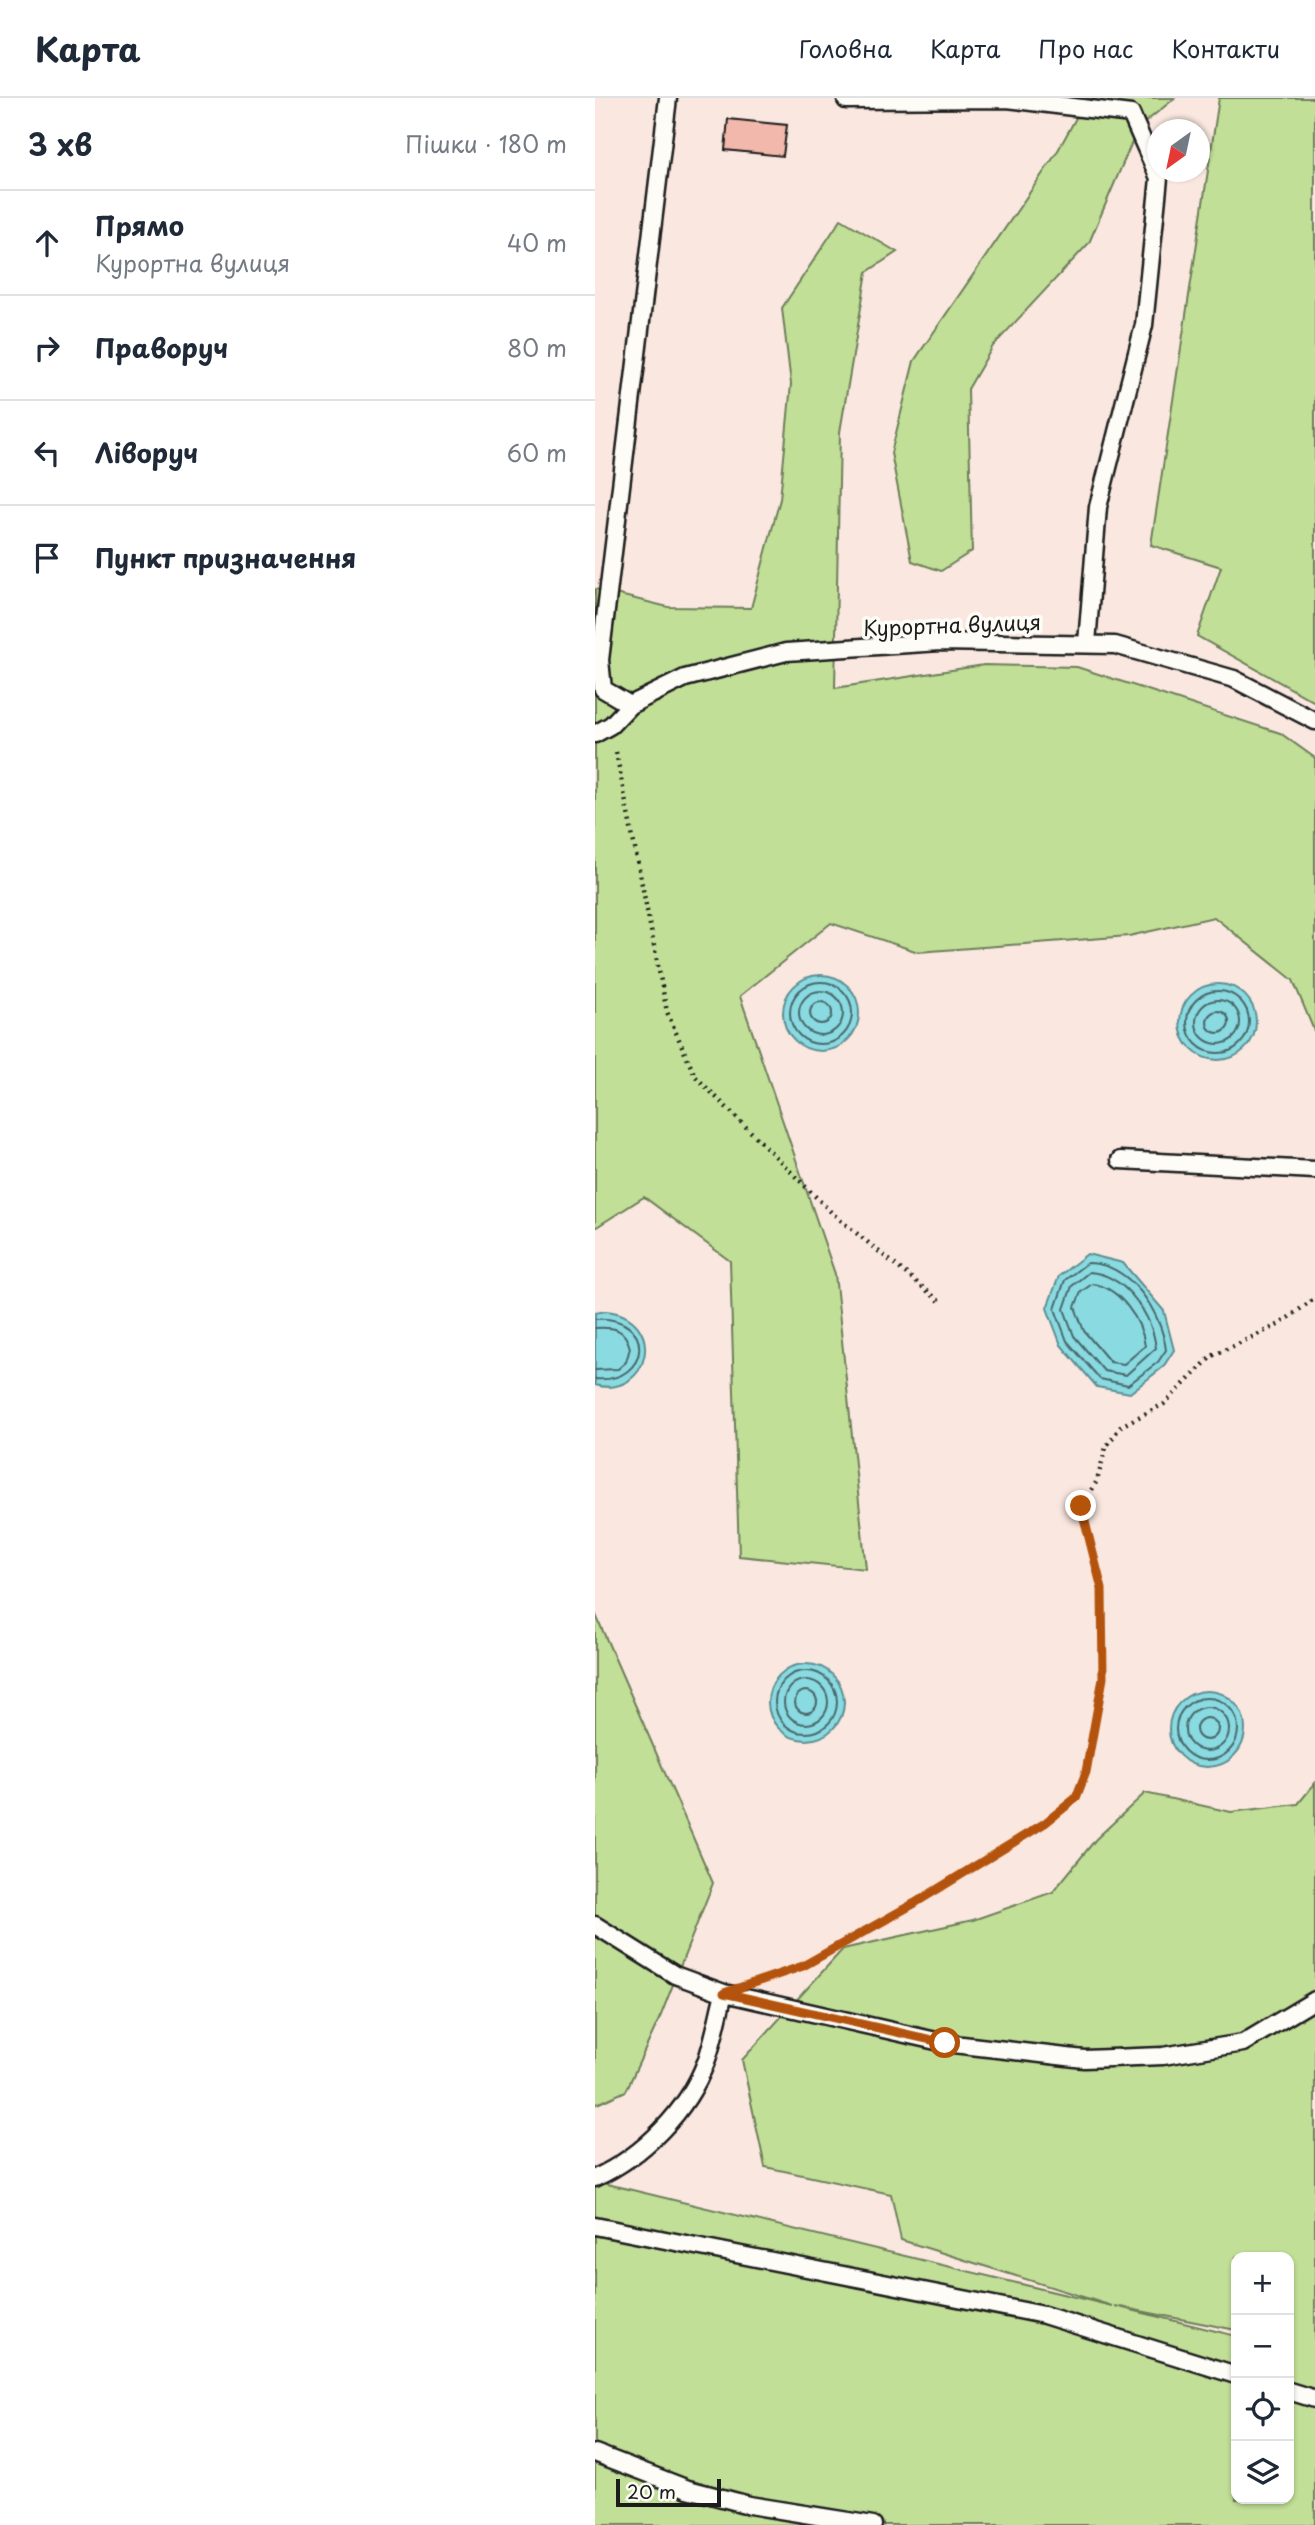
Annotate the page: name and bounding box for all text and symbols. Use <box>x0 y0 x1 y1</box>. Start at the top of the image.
text: Карта <box>35 23 141 73</box>
text: Головна <box>799 30 892 66</box>
text: Карта <box>930 30 1000 66</box>
text: Про нас <box>1038 30 1133 66</box>
text: Контакти <box>1171 30 1280 66</box>
north arrow <box>1147 119 1210 182</box>
text: 3 хв <box>28 121 92 166</box>
text: Пішки · 180 m <box>405 126 567 161</box>
text: Прямо <box>95 206 184 245</box>
icon: ahead <box>28 224 66 262</box>
text: 40 m <box>507 225 567 260</box>
text: Курортна вулиця <box>95 245 290 280</box>
text: Праворуч <box>95 328 228 367</box>
icon: right <box>28 329 66 367</box>
text: 80 m <box>507 330 567 365</box>
text: Ліворуч <box>95 433 198 472</box>
icon: left <box>28 434 66 472</box>
text: 60 m <box>507 435 567 470</box>
text: Пункт призначення <box>95 538 356 577</box>
icon: arrive <box>28 539 66 577</box>
street label: Курортна вулиця <box>862 605 1042 643</box>
route end <box>1065 1490 1096 1521</box>
route start <box>929 2027 960 2058</box>
map controls <box>1231 2252 1294 2504</box>
button: + <box>1231 2252 1294 2315</box>
button: − <box>1231 2315 1294 2378</box>
button: locate <box>1231 2378 1294 2441</box>
button: layers <box>1231 2441 1294 2504</box>
scale bar <box>616 2476 721 2508</box>
text: 20 m <box>627 2477 676 2505</box>

